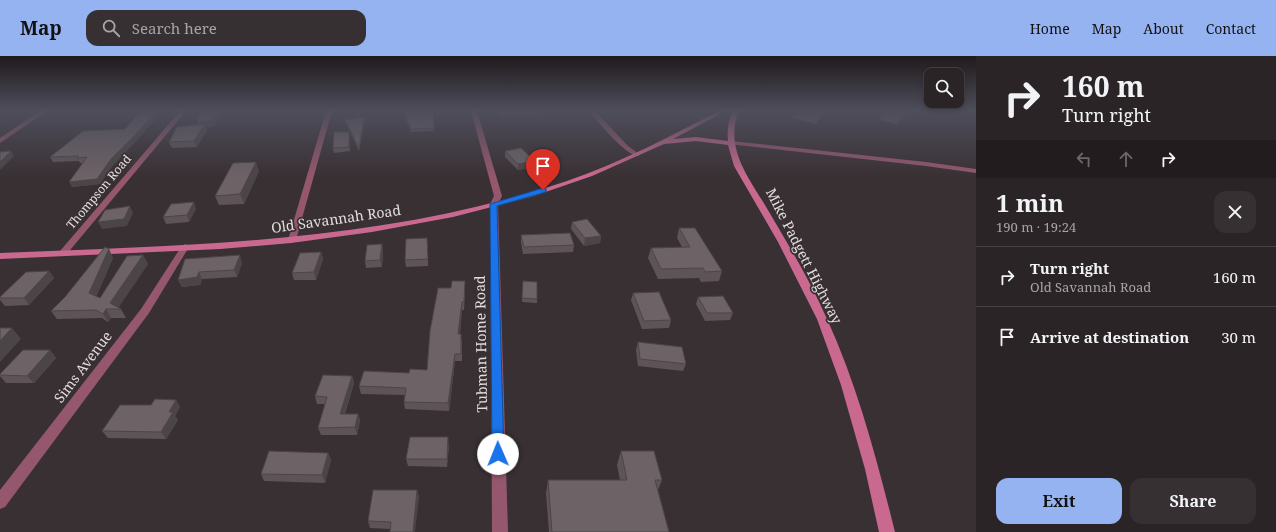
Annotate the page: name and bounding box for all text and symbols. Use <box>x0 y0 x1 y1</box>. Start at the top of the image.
search box <box>86 10 366 46</box>
text: Map <box>20 15 62 41</box>
icon: search <box>100 17 122 39</box>
text: Search here <box>132 18 217 38</box>
text: Home <box>1030 19 1070 38</box>
text: Map <box>1092 19 1121 38</box>
text: About <box>1143 19 1184 38</box>
text: Contact <box>1206 19 1256 38</box>
text: 160 m <box>1062 67 1144 105</box>
map controls <box>924 68 964 108</box>
button: search <box>924 68 964 108</box>
icon: right <box>996 72 1048 124</box>
text: Turn right <box>1062 103 1151 127</box>
icon: left <box>1073 148 1095 170</box>
icon: ahead <box>1115 148 1137 170</box>
icon: right <box>1157 148 1179 170</box>
pin <box>526 149 560 190</box>
street label: Thompson Road <box>62 150 135 233</box>
icon: arrive <box>532 155 554 177</box>
street label: Mike Padgett Highway <box>762 185 847 327</box>
text: 1 min <box>996 186 1064 219</box>
button: close <box>1214 191 1256 233</box>
street label: Old Savannah Road <box>270 200 402 237</box>
text: 190 m · 19:24 <box>996 218 1076 236</box>
text: Turn right <box>1030 258 1109 278</box>
icon: right <box>996 266 1018 288</box>
text: 160 m <box>1213 267 1256 287</box>
street label: Tubman Home Road <box>470 275 491 413</box>
text: Old Savannah Road <box>1030 278 1151 296</box>
icon: arrive <box>996 326 1018 348</box>
street label: Sims Avenue <box>49 327 116 406</box>
text: Arrive at destination <box>1030 327 1189 347</box>
text: 30 m <box>1221 327 1256 347</box>
position arrow <box>477 433 519 475</box>
button: Exit <box>996 478 1122 524</box>
button: Share <box>1130 478 1256 524</box>

